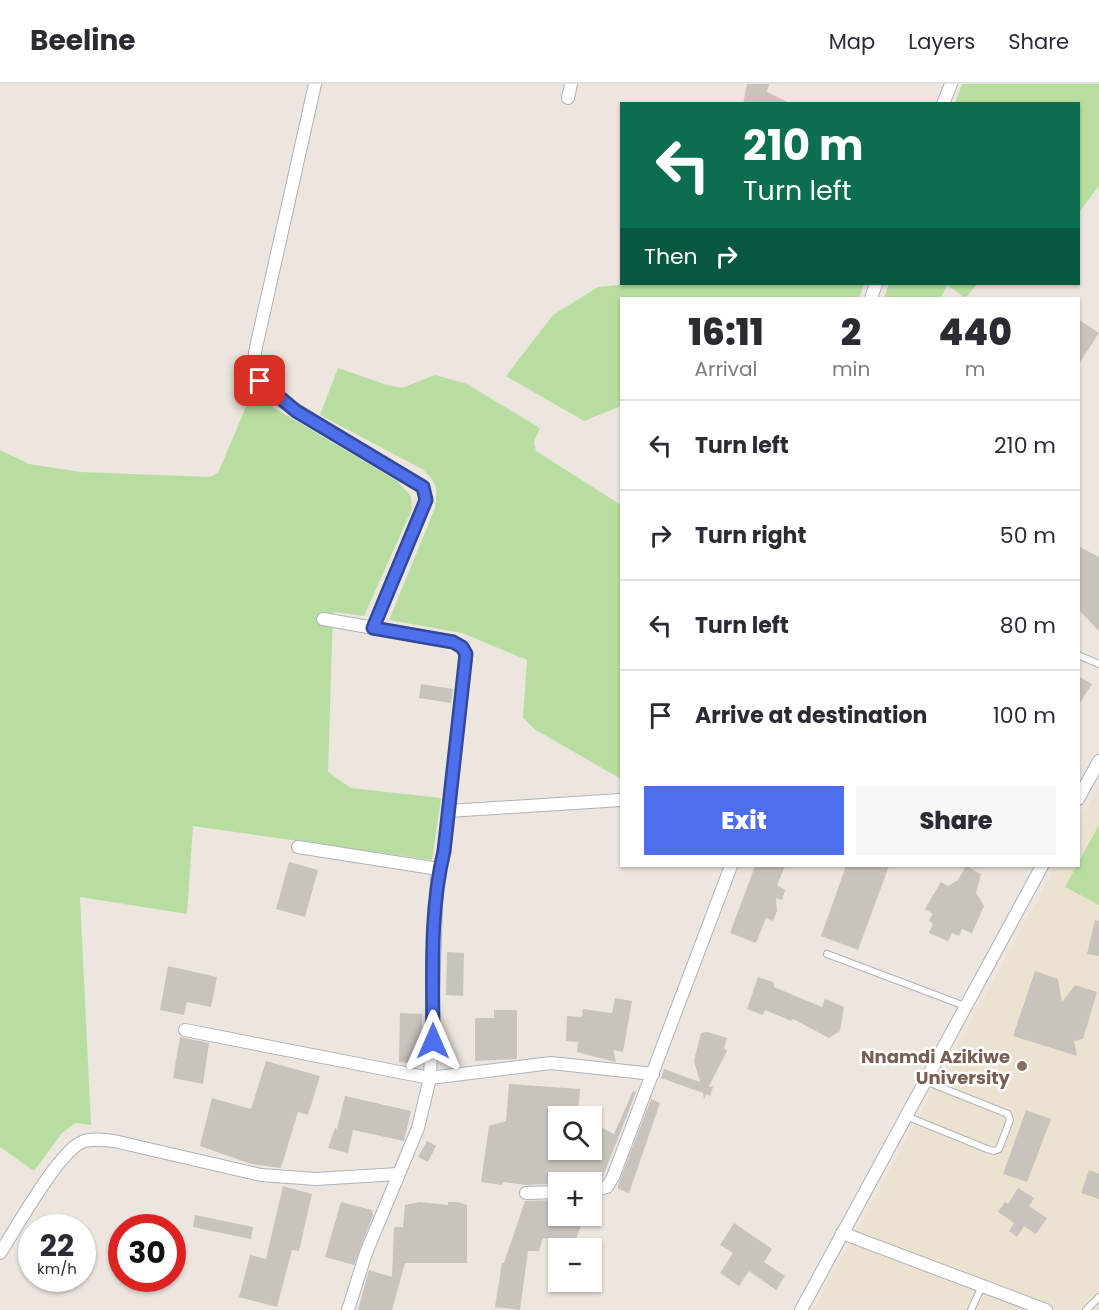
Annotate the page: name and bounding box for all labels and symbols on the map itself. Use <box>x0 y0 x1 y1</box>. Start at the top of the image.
pin <box>234 355 285 406</box>
position arrow <box>401 1009 465 1073</box>
place label: Nnamdi Azikiwe University <box>861 1044 1011 1090</box>
marker: Nnamdi Azikiwe University <box>1015 1059 1029 1073</box>
speed limit sign: 30 <box>108 1214 186 1292</box>

